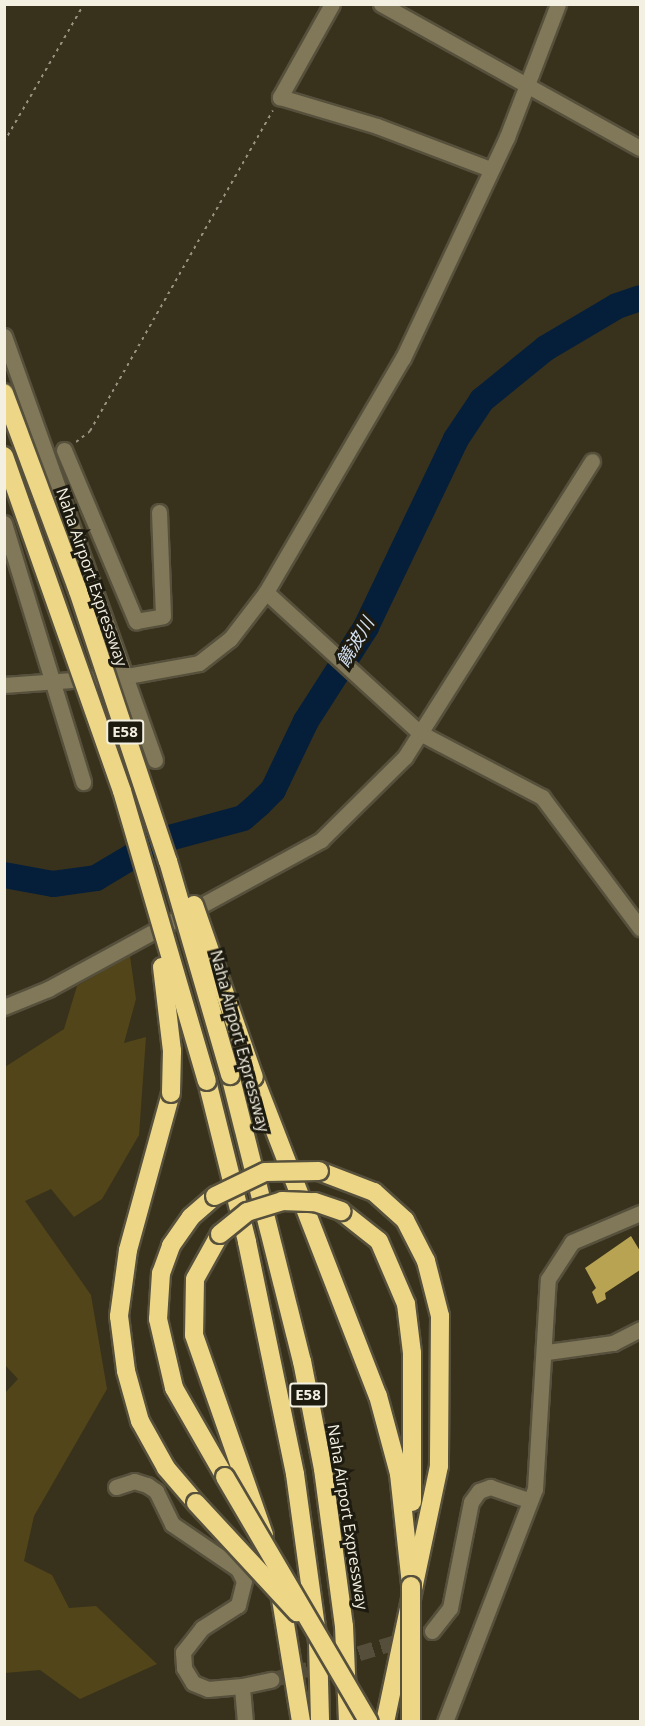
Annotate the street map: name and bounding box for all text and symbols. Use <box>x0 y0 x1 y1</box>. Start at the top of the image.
street label: Naha Airport Expressway <box>52 485 132 669</box>
water label: 饒波川 <box>332 613 378 671</box>
road number: E58 <box>106 720 144 744</box>
street label: Naha Airport Expressway <box>206 948 274 1134</box>
road number: E58 <box>288 1383 328 1407</box>
street label: Naha Airport Expressway <box>324 1423 372 1611</box>

